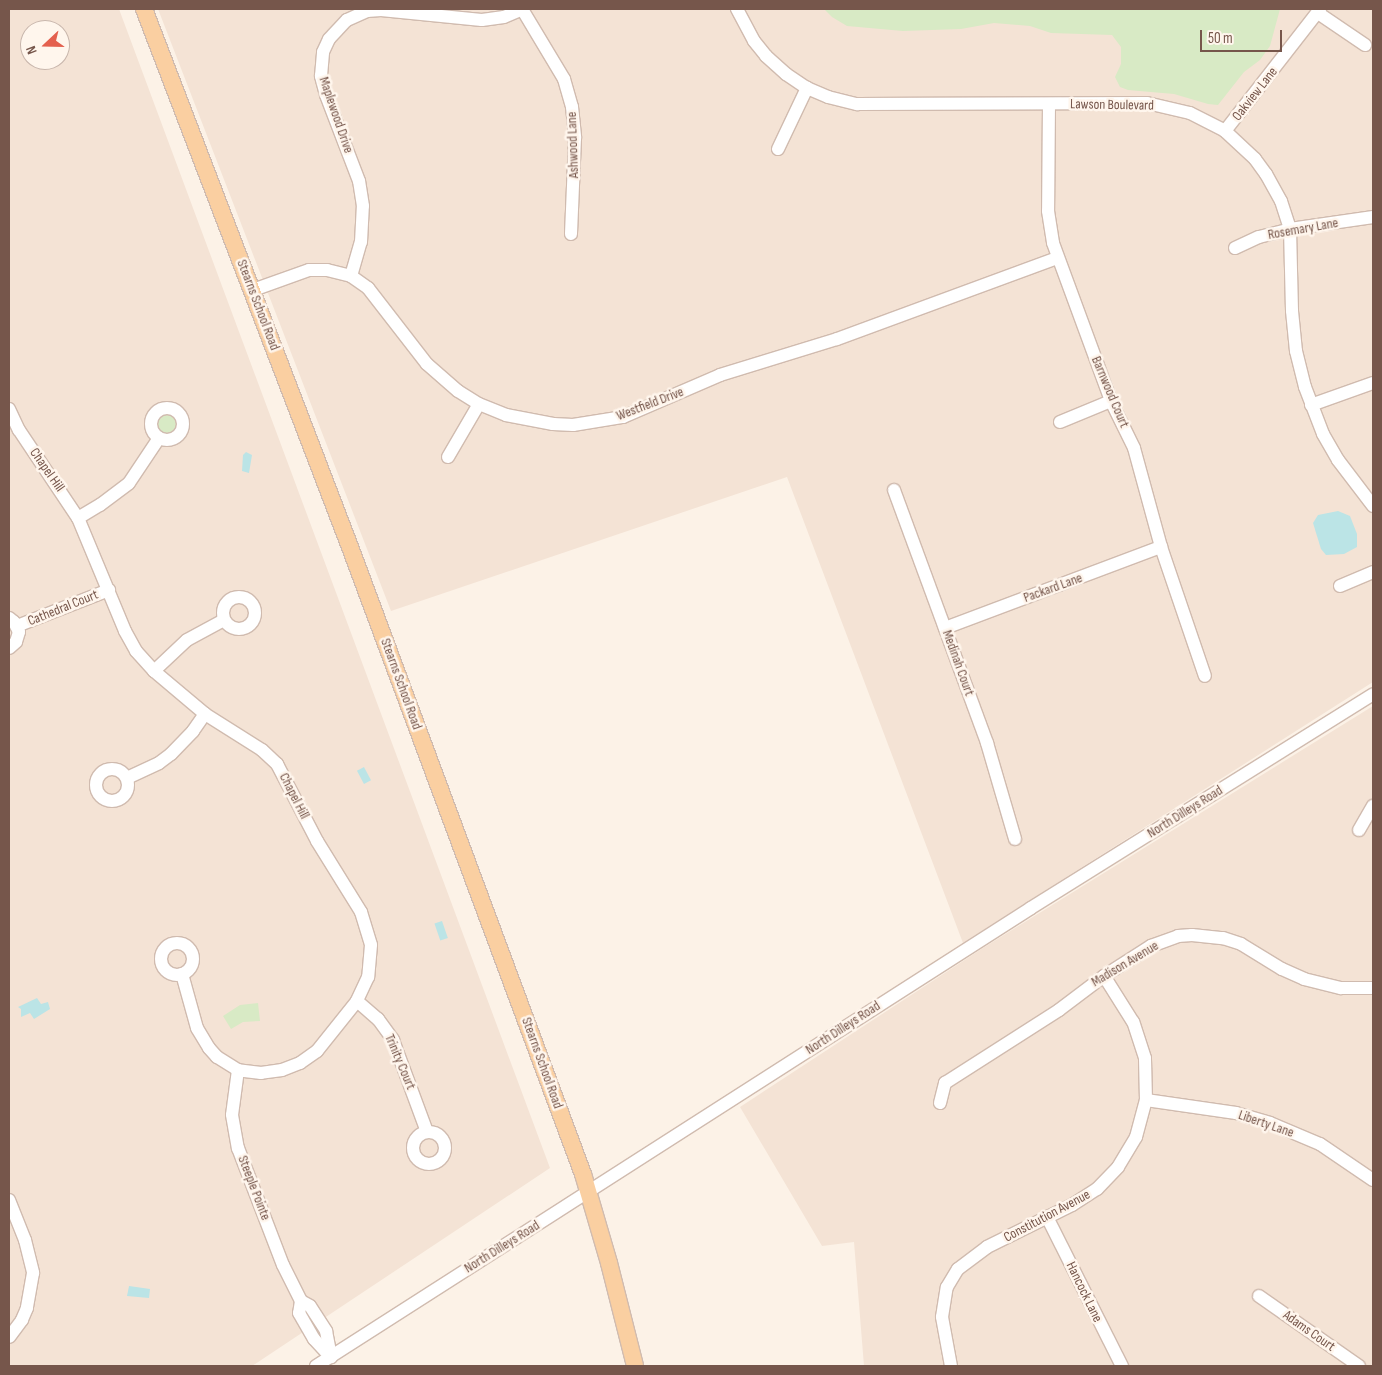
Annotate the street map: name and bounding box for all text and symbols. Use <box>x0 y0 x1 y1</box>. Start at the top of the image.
north arrow <box>20 20 70 70</box>
scale bar <box>1202 20 1284 52</box>
text: 50 m <box>1208 29 1233 48</box>
text: N <box>22 44 41 57</box>
street label: Oakview Lane <box>1229 64 1281 124</box>
street label: Maplewood Drive <box>315 75 357 155</box>
street label: Lawson Boulevard <box>1070 96 1154 114</box>
street label: Ashwood Lane <box>563 111 583 179</box>
street label: Rosemary Lane <box>1267 215 1339 243</box>
street label: Stearns School Road <box>233 257 283 353</box>
street label: Barnwood Court <box>1087 354 1133 430</box>
street label: Westfield Drive <box>614 383 686 425</box>
street label: Chapel Hill <box>26 445 68 495</box>
street label: Packard Lane <box>1021 570 1085 606</box>
street label: Cathedral Court <box>25 586 101 630</box>
street label: Medinah Court <box>938 628 978 698</box>
street label: Stearns School Road <box>377 636 425 732</box>
street label: Chapel Hill <box>275 770 313 822</box>
street label: North Dilleys Road <box>1144 782 1226 842</box>
street label: Madison Avenue <box>1088 937 1162 991</box>
street label: North Dilleys Road <box>802 998 884 1058</box>
street label: Stearns School Road <box>518 1015 566 1111</box>
street label: Trinity Court <box>381 1032 419 1092</box>
street label: Liberty Lane <box>1236 1107 1296 1141</box>
street label: Steeple Pointe <box>234 1153 274 1223</box>
street label: Constitution Avenue <box>1001 1186 1093 1246</box>
street label: North Dilleys Road <box>461 1217 543 1277</box>
street label: Hancock Lane <box>1062 1259 1106 1325</box>
street label: Adams Court <box>1280 1307 1338 1355</box>

